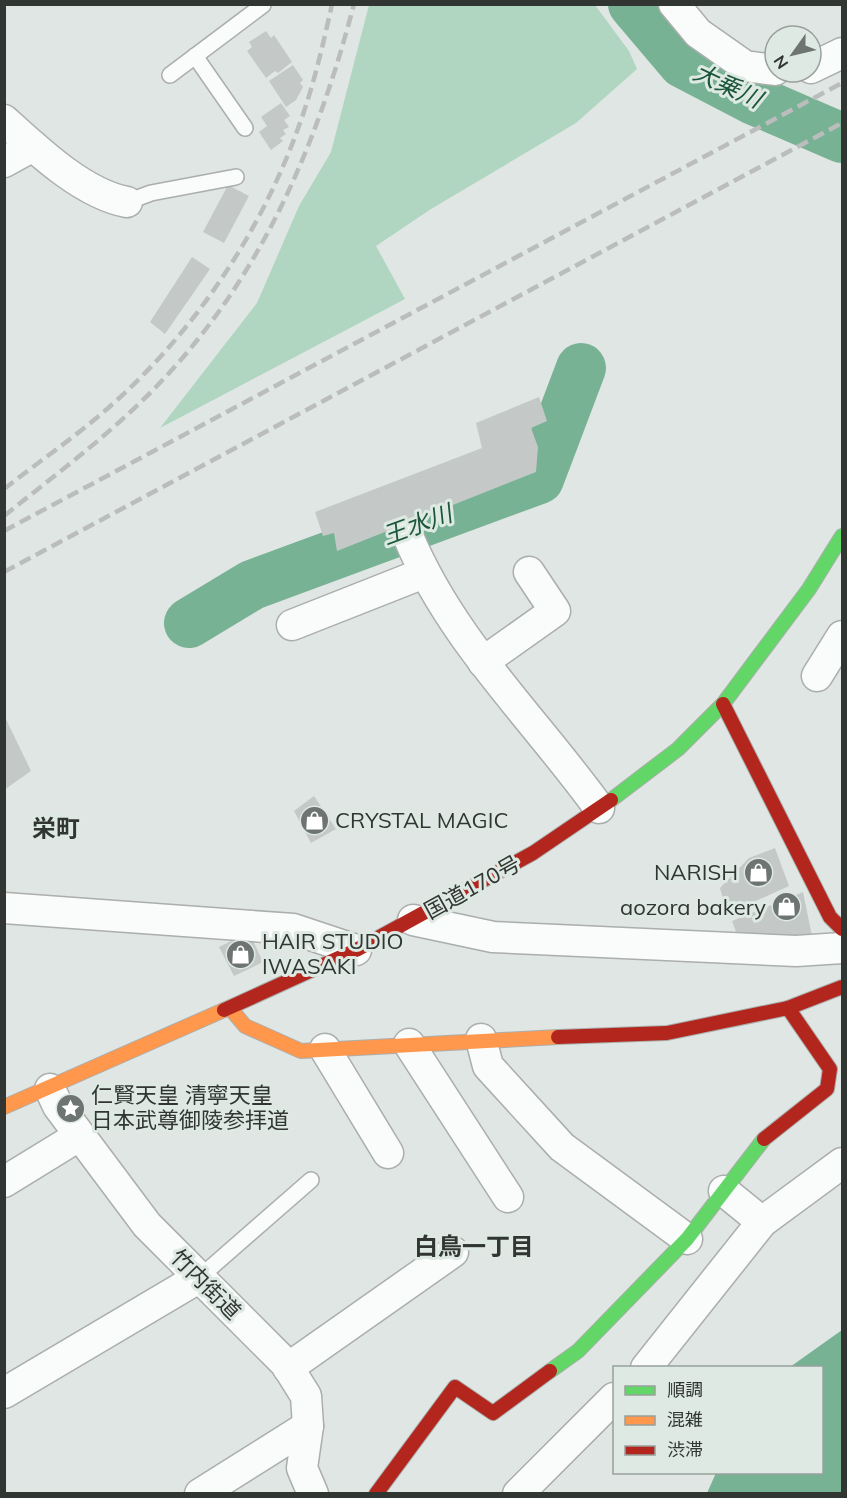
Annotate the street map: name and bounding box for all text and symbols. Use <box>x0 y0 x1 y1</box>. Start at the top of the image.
north arrow <box>763 24 823 84</box>
text: N <box>769 52 792 73</box>
water label: 大乗川 <box>689 56 770 115</box>
water label: 王水川 <box>378 497 459 550</box>
shop icon: CRYSTAL MAGIC <box>298 804 330 836</box>
place label: CRYSTAL MAGIC <box>335 806 508 834</box>
district label: 栄町 <box>32 813 80 843</box>
street label: 国道170号 <box>419 849 525 925</box>
shop icon: NARISH <box>743 856 775 888</box>
place label: NARISH <box>654 858 738 886</box>
shop icon: aozora bakery <box>771 891 803 923</box>
place label: aozora bakery <box>620 893 766 921</box>
place label: HAIR STUDIO IWASAKI <box>262 927 404 980</box>
shop icon: HAIR STUDIO IWASAKI <box>225 938 257 970</box>
place label: 仁賢天皇 清寧天皇 日本武尊御陵参拝道 <box>91 1081 289 1134</box>
place icon: 仁賢天皇 清寧天皇 日本武尊御陵参拝道 <box>54 1092 86 1124</box>
district label: 白鳥一丁目 <box>414 1231 534 1261</box>
street label: 竹内街道 <box>165 1243 247 1325</box>
legend <box>613 1366 823 1474</box>
text: 順調 <box>667 1378 703 1401</box>
text: 混雑 <box>667 1408 703 1431</box>
text: 渋滞 <box>667 1438 703 1461</box>

